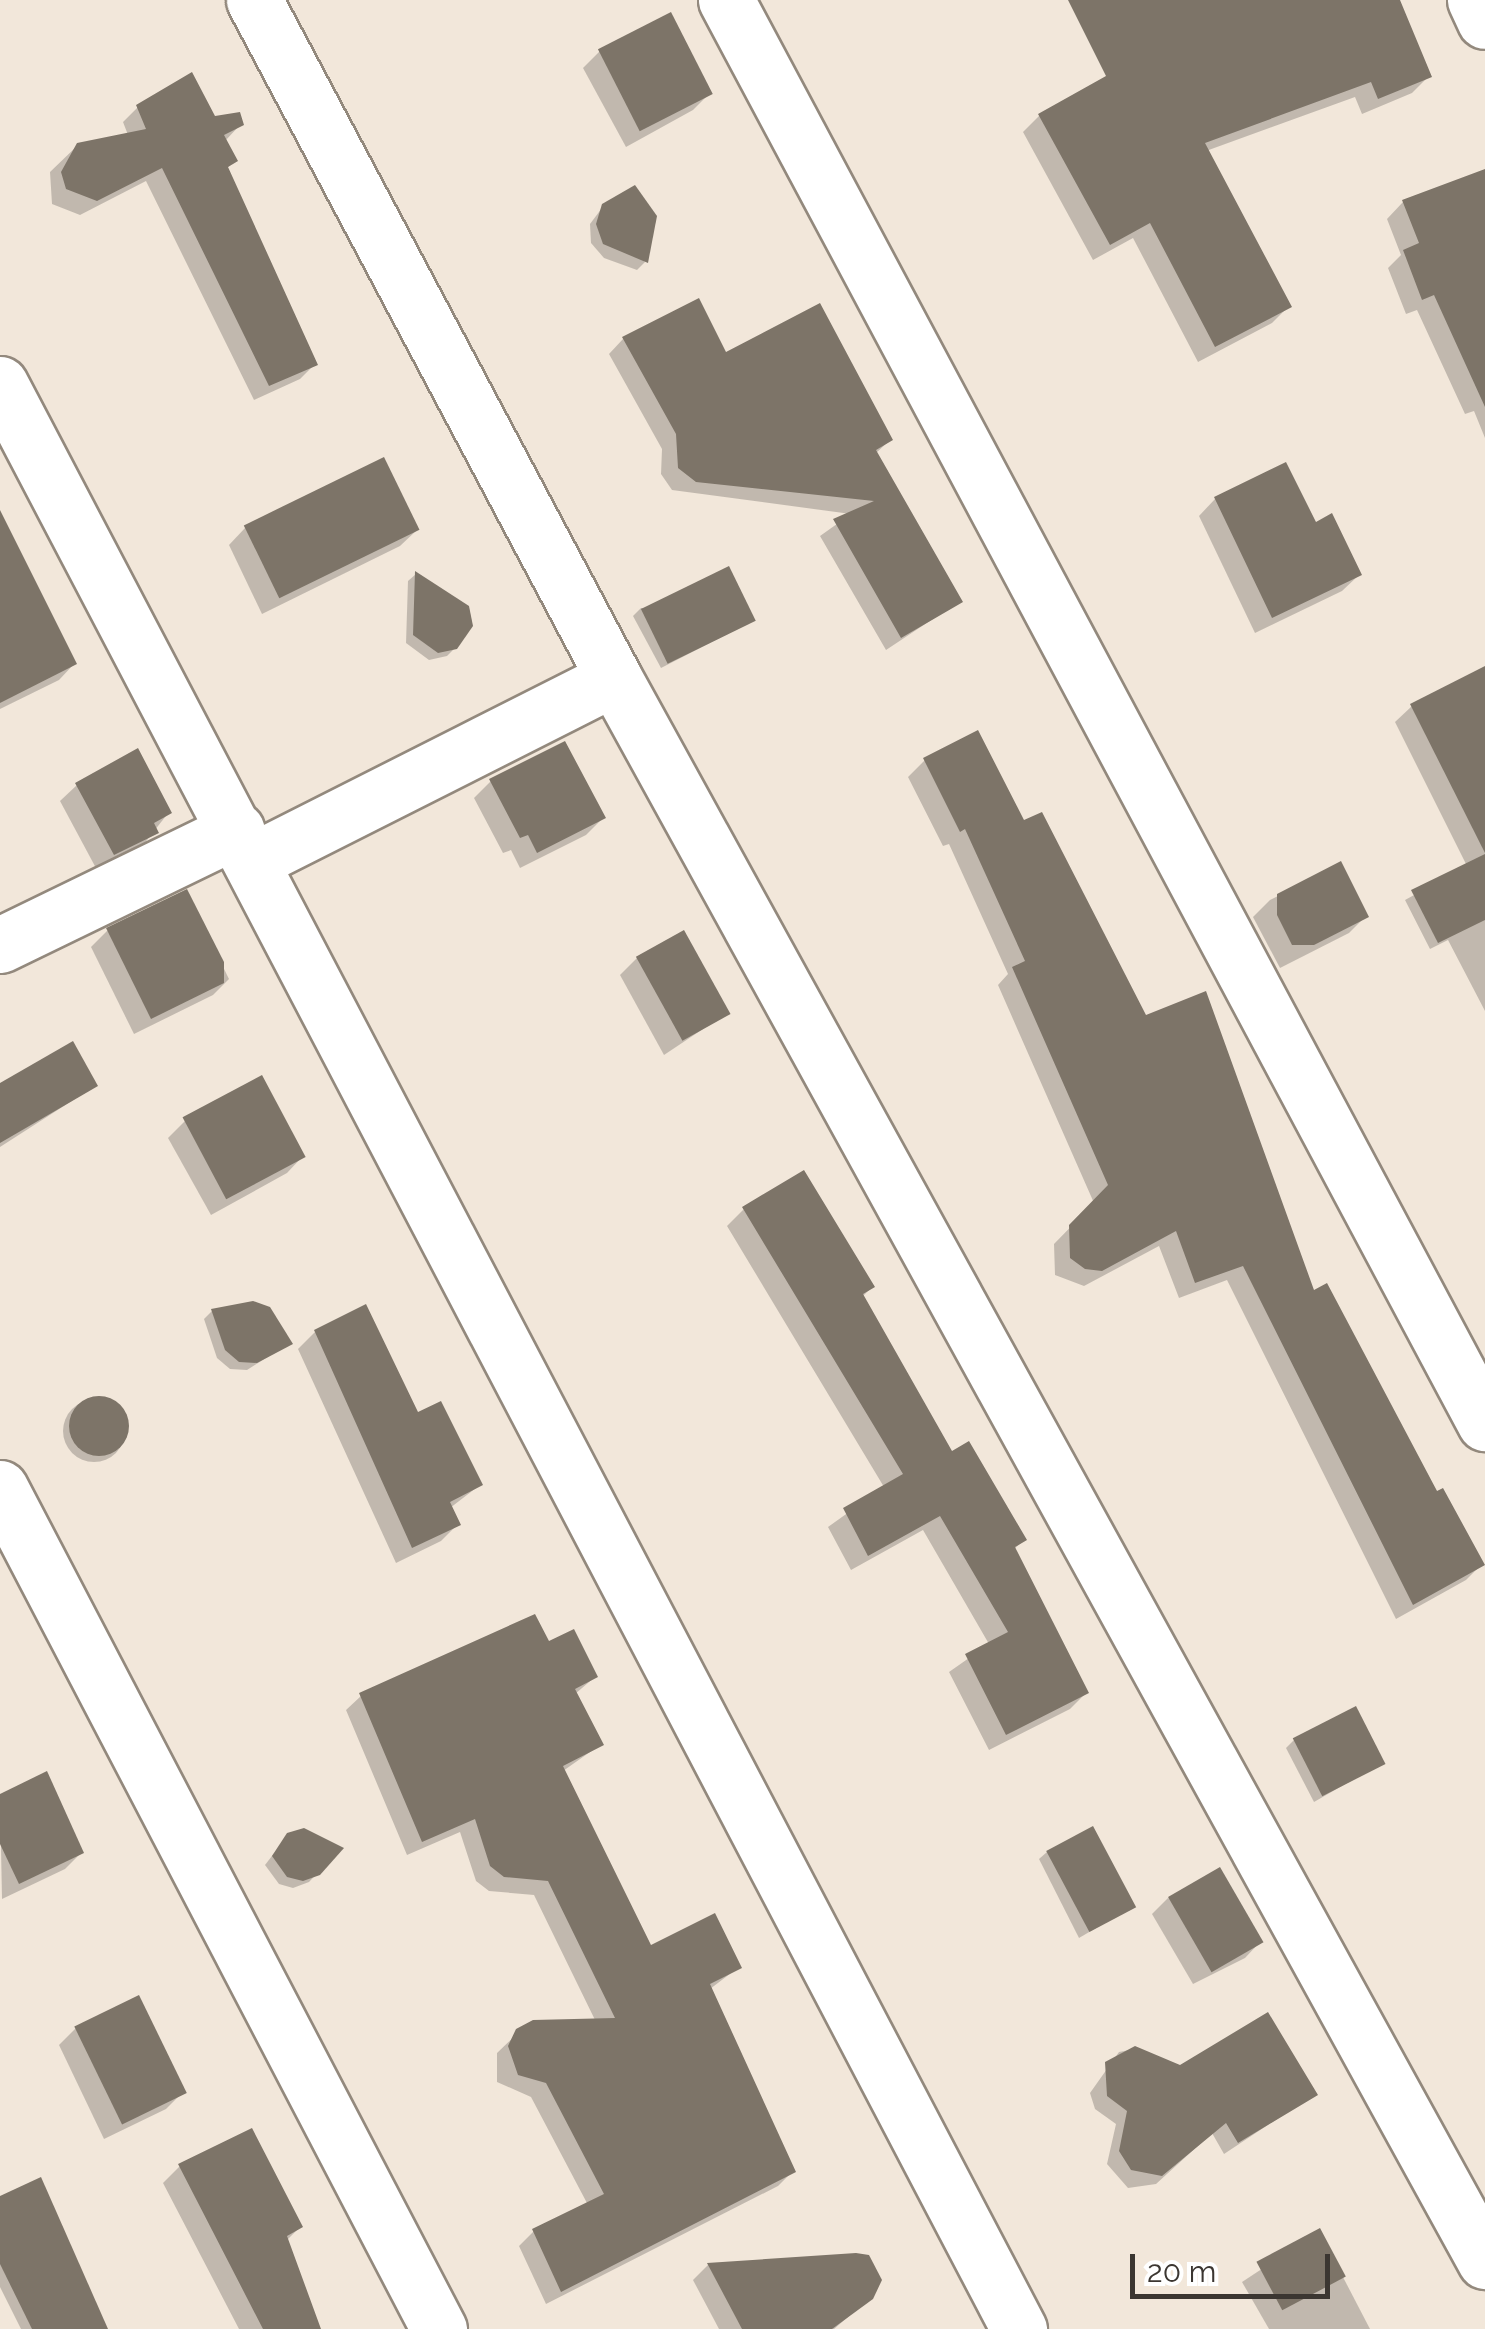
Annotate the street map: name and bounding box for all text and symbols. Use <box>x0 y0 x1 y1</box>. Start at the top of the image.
scale bar <box>1135 2234 1335 2296</box>
text: 20 m <box>1147 2254 1216 2289</box>

